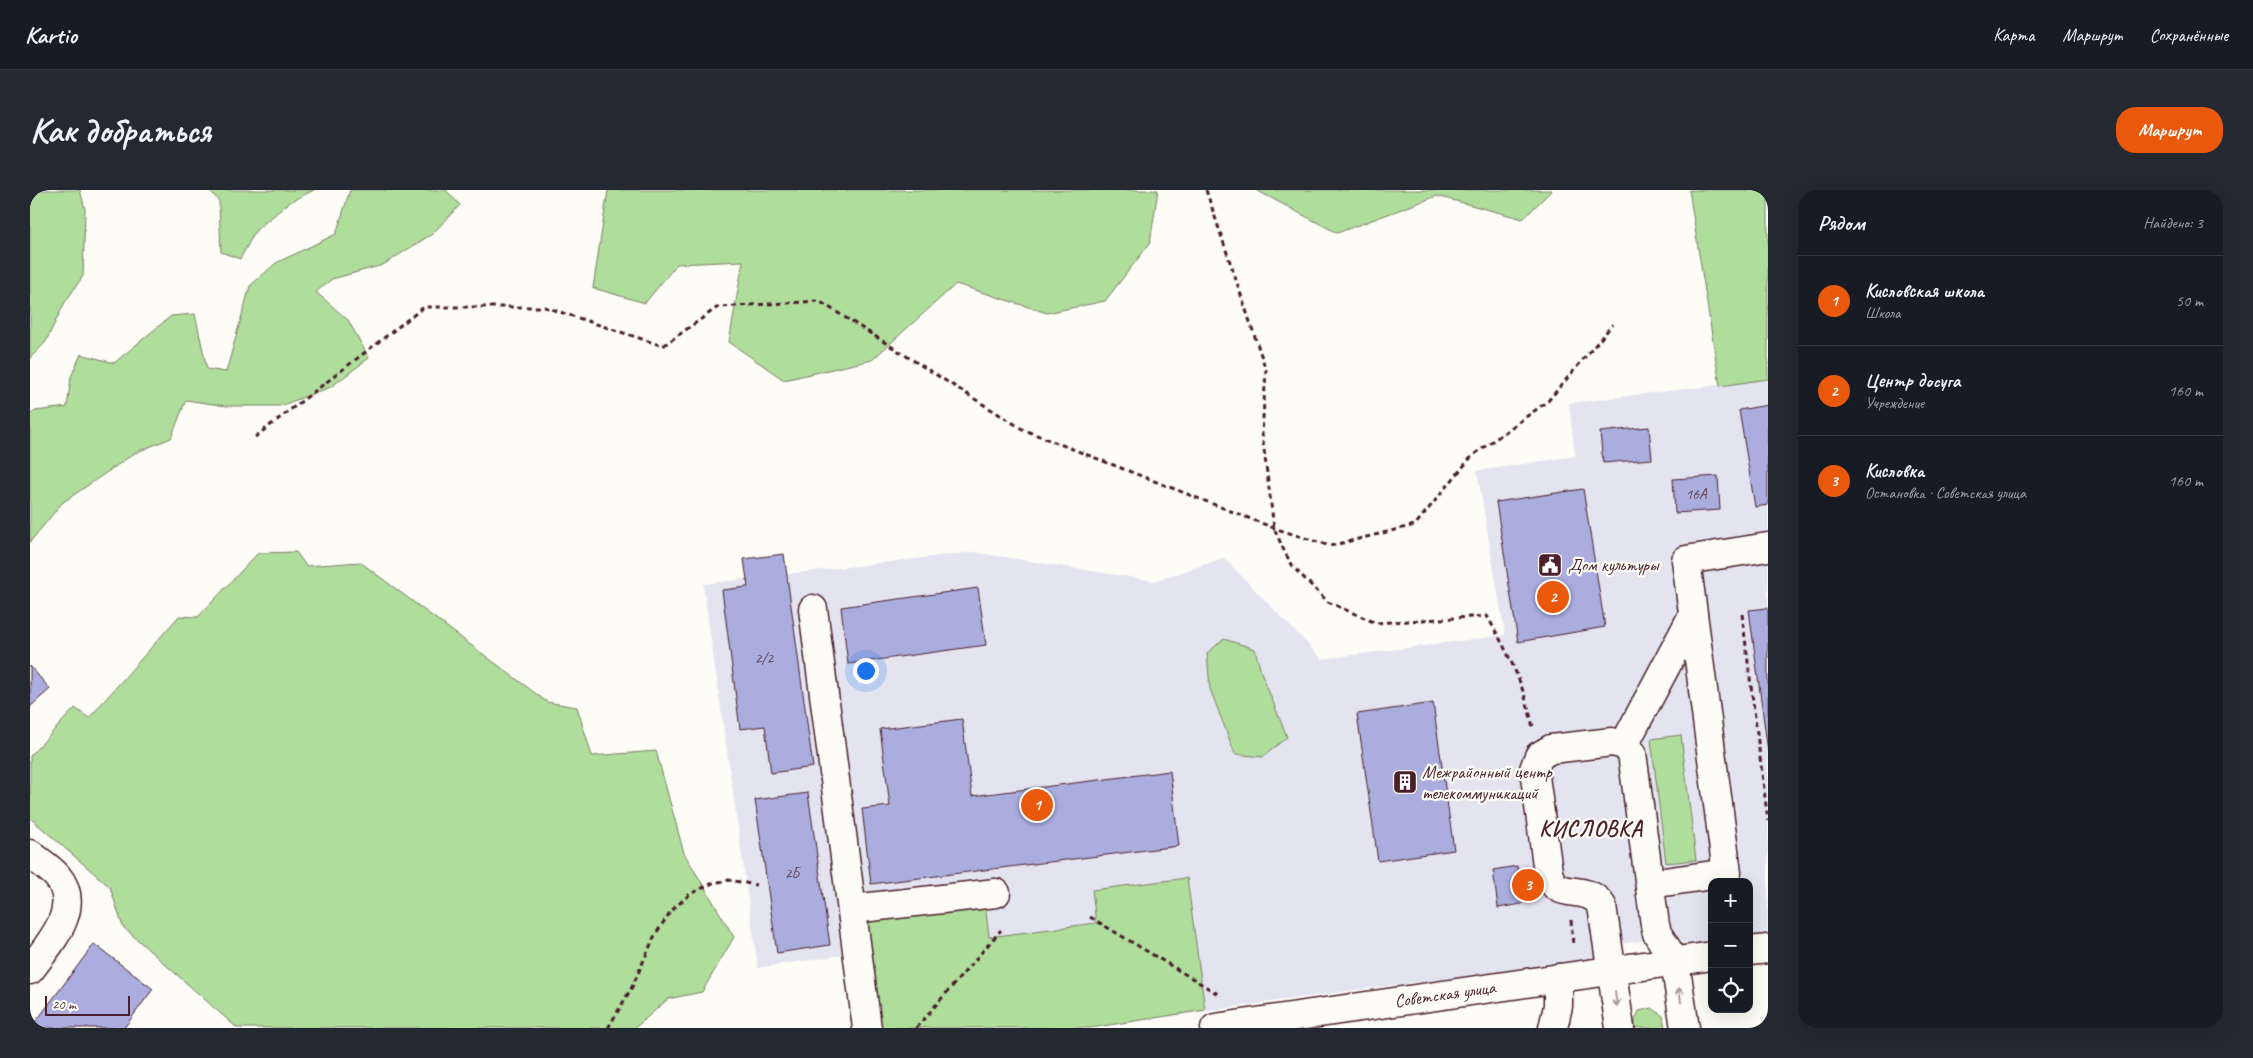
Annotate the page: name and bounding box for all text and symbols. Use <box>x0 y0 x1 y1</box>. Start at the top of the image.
text: Kartio <box>25 20 77 50</box>
text: Карта <box>1993 24 2034 46</box>
text: Маршрут <box>2062 24 2122 46</box>
text: Сохранённые <box>2150 24 2228 46</box>
button: Маршрут <box>2116 107 2223 153</box>
text: Как добраться <box>30 108 211 153</box>
text: Рядом <box>1818 210 1865 236</box>
text: Найдено: 3 <box>2143 213 2203 233</box>
text: Кисловская школа <box>1865 279 1984 303</box>
text: 1 <box>1830 291 1838 311</box>
text: 50 m <box>2176 291 2203 311</box>
text: Школа <box>1865 303 1900 323</box>
text: Центр досуга <box>1865 369 1960 393</box>
text: 2 <box>1830 381 1838 401</box>
text: 160 m <box>2169 381 2203 401</box>
text: Учреждение <box>1865 393 1924 413</box>
text: Кисловка <box>1865 459 1924 483</box>
text: 3 <box>1830 471 1838 491</box>
text: 160 m <box>2169 471 2203 491</box>
text: Остановка · Советская улица <box>1865 483 2026 503</box>
house number: 16А <box>1685 485 1708 504</box>
public building icon: Дом культуры <box>1537 552 1563 578</box>
place label: Дом культуры <box>1568 554 1660 576</box>
pin: 2 <box>1537 578 1569 616</box>
house number: 2/2 <box>755 649 774 668</box>
your location <box>853 658 879 684</box>
place label: Межрайонный центр телекоммуникаций <box>1422 761 1553 804</box>
building icon: Межрайонный центр телекоммуникаций <box>1392 769 1418 795</box>
pin: 1 <box>1021 786 1053 824</box>
district label: КИСЛОВКА <box>1539 815 1643 843</box>
house number: 2Б <box>785 864 802 883</box>
pin: 3 <box>1512 866 1544 904</box>
map controls <box>1708 878 1753 1013</box>
button: + <box>1708 878 1753 923</box>
button: − <box>1708 923 1753 968</box>
button: locate <box>1708 968 1753 1013</box>
street label: Советская улица <box>1393 976 1498 1012</box>
one-way arrow <box>1675 987 1685 1003</box>
one-way arrow <box>1611 991 1621 1007</box>
scale bar <box>45 993 130 1016</box>
text: 20 m <box>52 996 76 1013</box>

